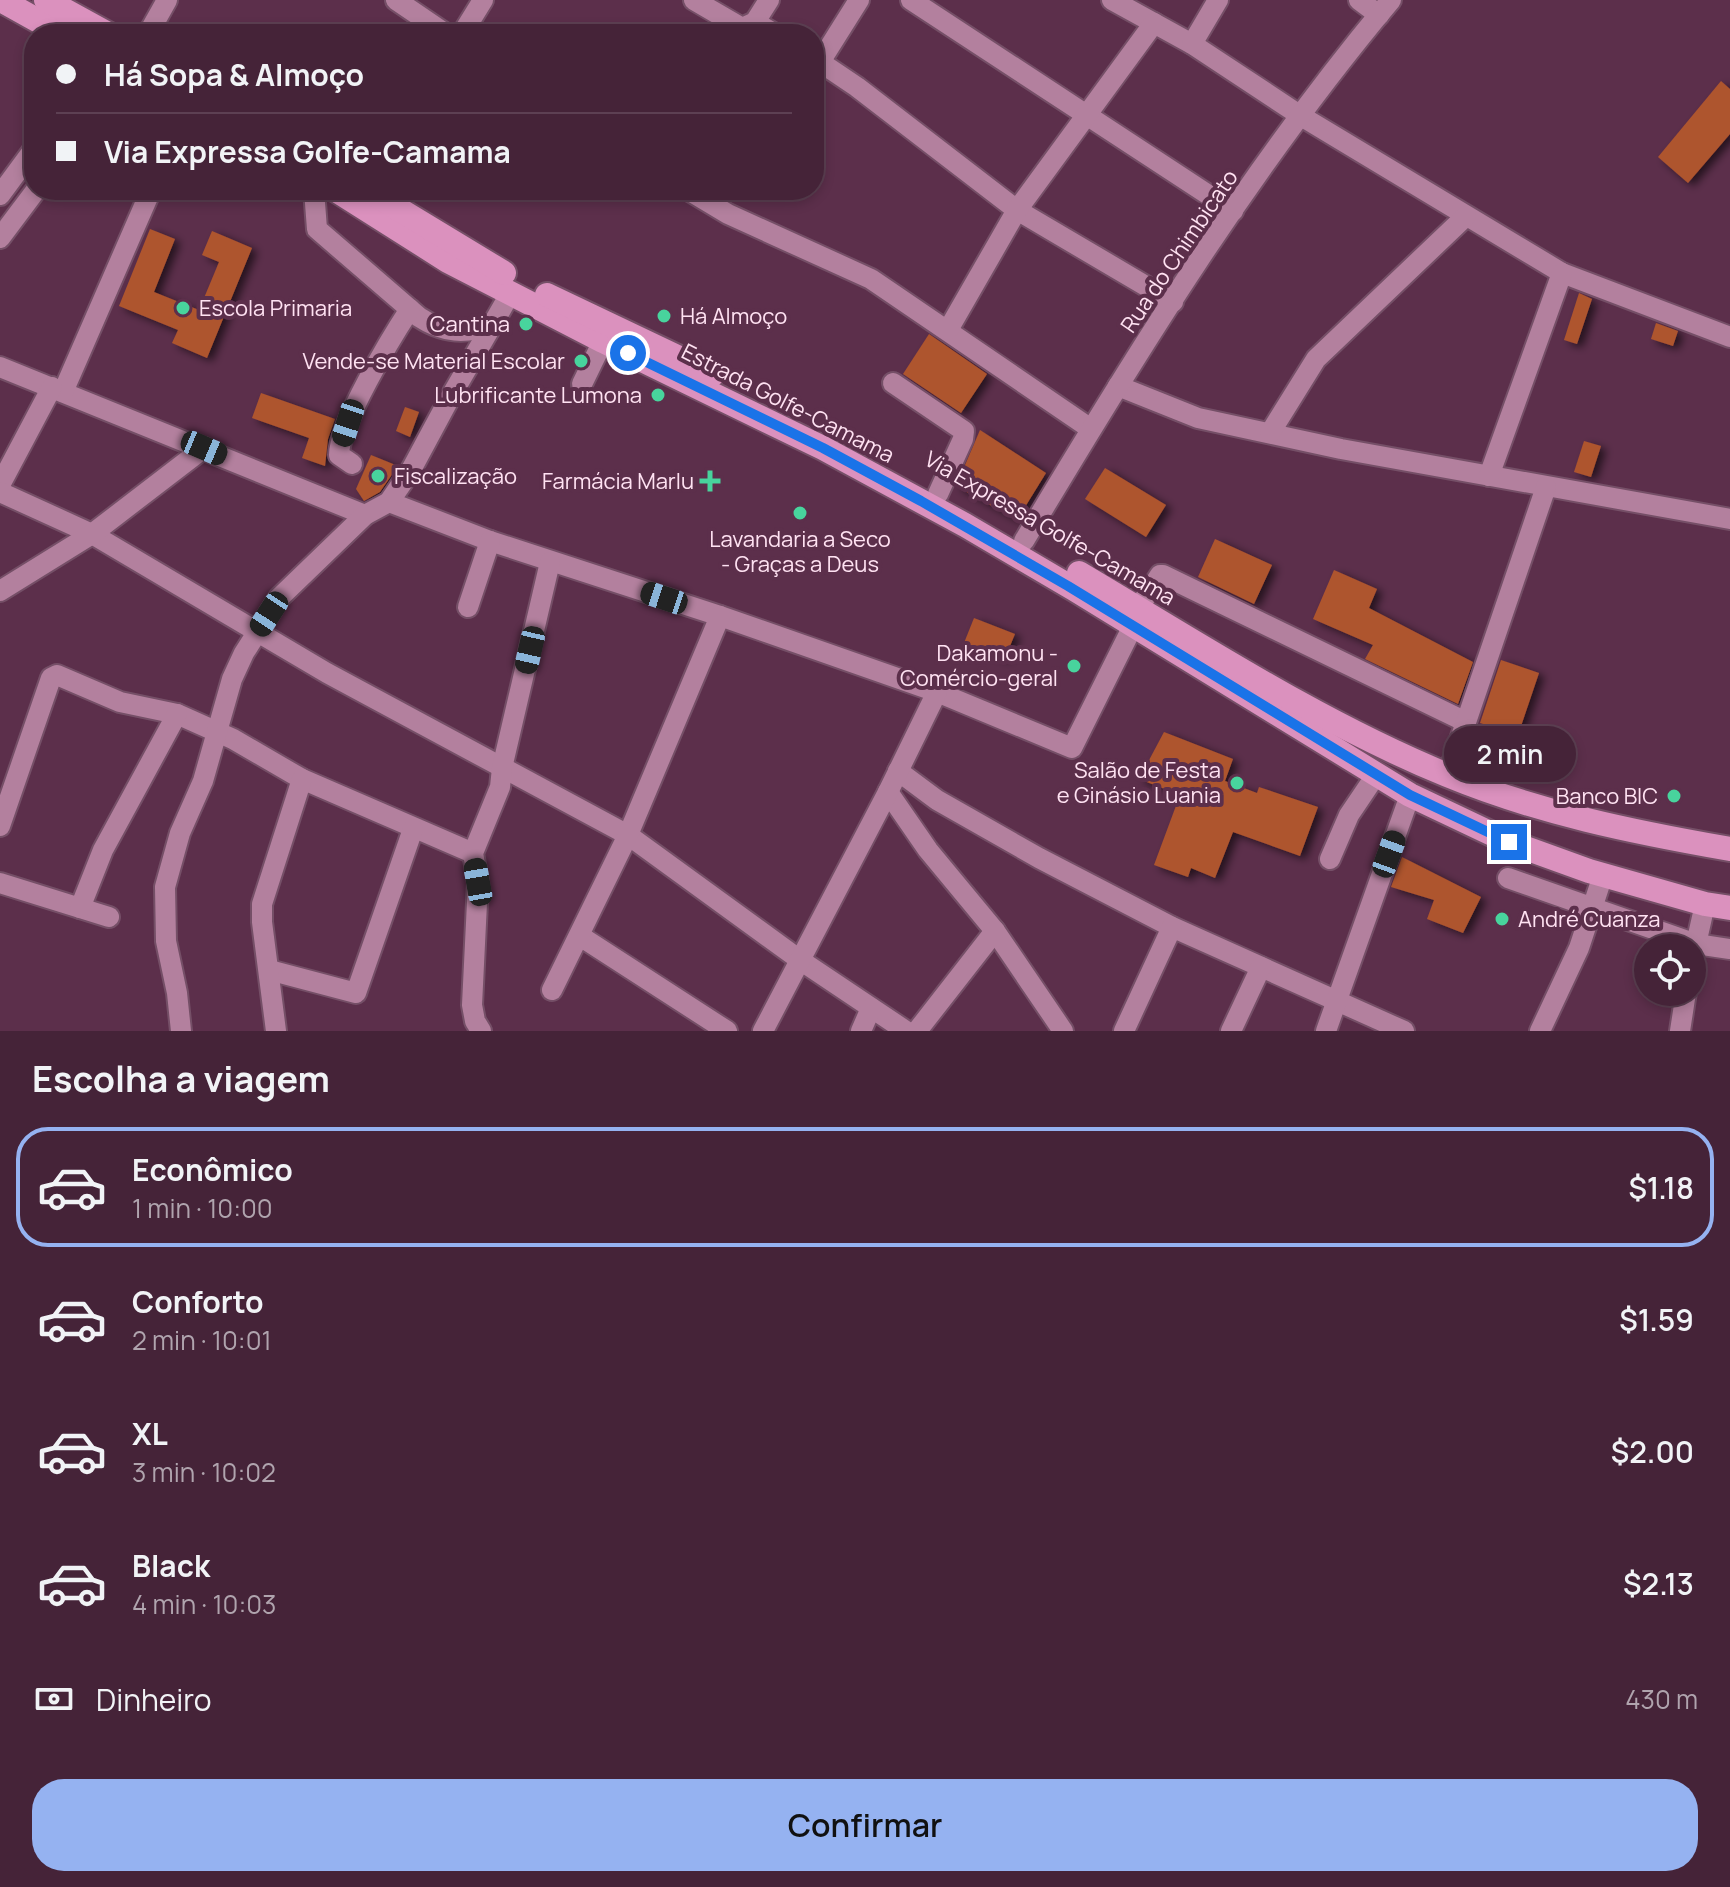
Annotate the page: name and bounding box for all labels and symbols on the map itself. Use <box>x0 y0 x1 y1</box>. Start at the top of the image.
street label: Rua do Chimbicato <box>1113 164 1245 338</box>
place label: Escola Primaria <box>199 293 352 323</box>
marker: Escola Primaria <box>174 299 192 317</box>
place label: Há Almoço <box>680 301 787 331</box>
marker: Há Almoço <box>655 307 673 325</box>
place label: Cantina <box>430 309 510 339</box>
marker: Cantina <box>517 315 535 333</box>
route start <box>610 335 646 371</box>
street label: Estrada Golfe-Camama <box>676 336 900 470</box>
place label: Vende-se Material Escolar <box>303 346 565 376</box>
marker: Vende-se Material Escolar <box>572 352 590 370</box>
place label: Lubrificante Lumona <box>434 380 642 410</box>
marker: Lubrificante Lumona <box>649 386 667 404</box>
car <box>329 396 367 450</box>
car <box>177 428 231 468</box>
street label: Via Expressa Golfe-Camama <box>919 444 1181 612</box>
place label: Fiscalização <box>394 461 517 491</box>
place label: Farmácia Marlu <box>542 466 694 496</box>
marker: Fiscalização <box>369 467 387 485</box>
marker: Farmácia Marlu <box>701 472 719 490</box>
marker: Lavandaria a Seco - Graças a Deus <box>791 504 809 522</box>
place label: Lavandaria a Seco - Graças a Deus <box>709 524 891 579</box>
car <box>637 579 691 617</box>
car <box>246 587 292 641</box>
car <box>513 624 547 676</box>
place label: Dakamonu - Comércio-geral <box>900 638 1058 693</box>
marker: Dakamonu - Comércio-geral <box>1065 657 1083 675</box>
callout: 2 min <box>1443 726 1575 782</box>
place label: Salão de Festa e Ginásio Luania <box>1057 755 1221 810</box>
marker: Salão de Festa e Ginásio Luania <box>1228 774 1246 792</box>
place label: Banco BIC <box>1556 781 1658 811</box>
marker: Banco BIC <box>1665 787 1683 805</box>
route end <box>1491 824 1527 860</box>
car <box>1370 827 1408 881</box>
car <box>462 856 494 908</box>
place label: André Cuanza <box>1518 904 1660 934</box>
marker: André Cuanza <box>1493 910 1511 928</box>

